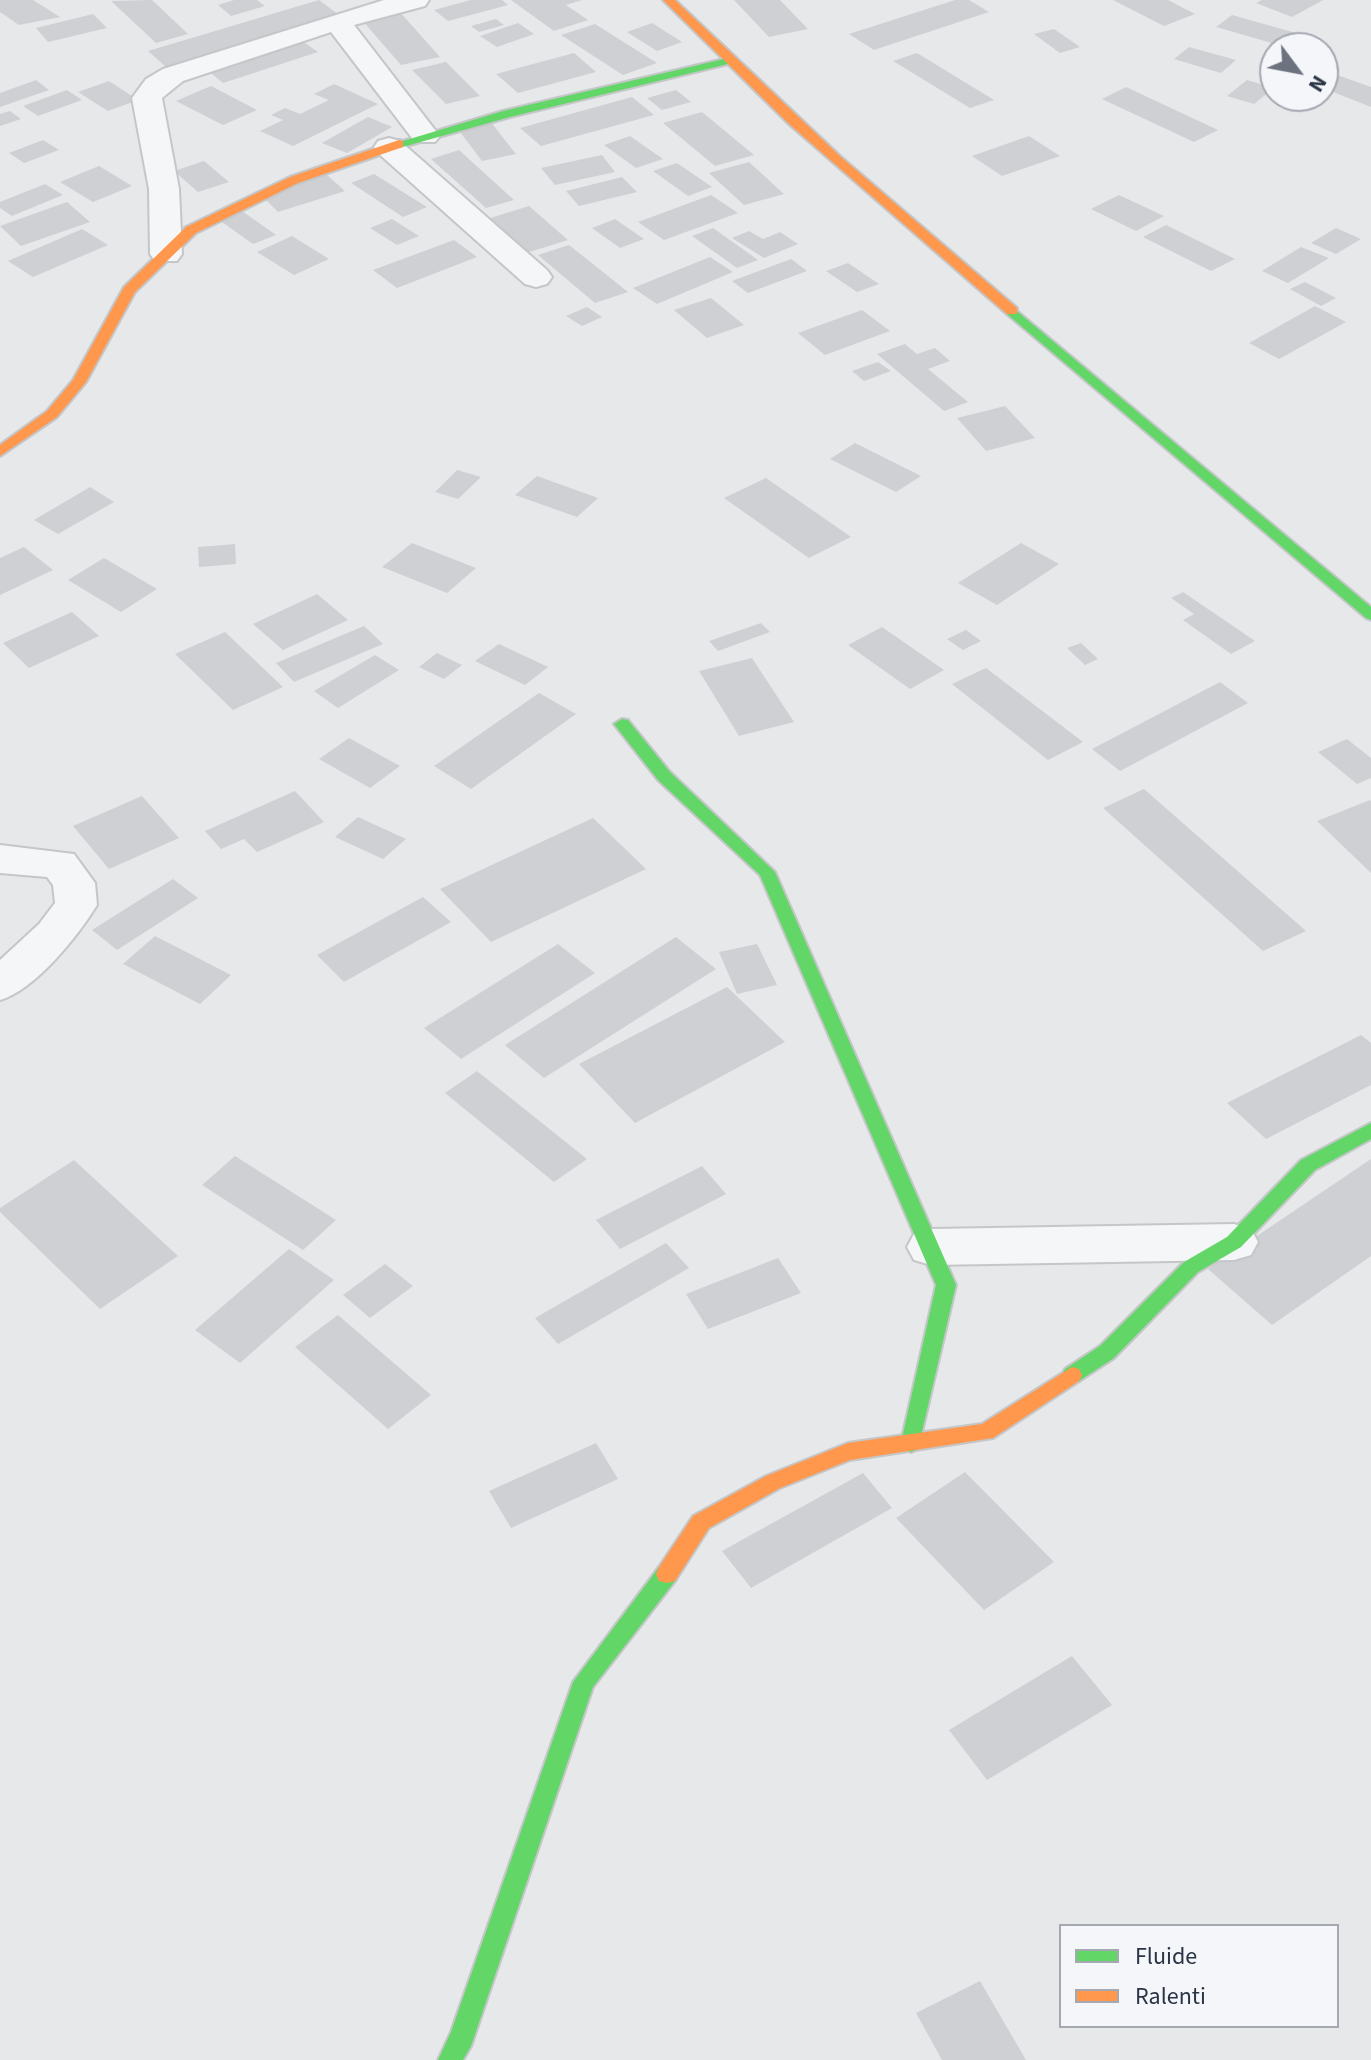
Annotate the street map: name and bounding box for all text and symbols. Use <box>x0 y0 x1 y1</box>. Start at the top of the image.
north arrow <box>1259 32 1339 112</box>
text: N <box>1300 69 1335 98</box>
legend <box>1059 1924 1339 2028</box>
text: Fluide <box>1135 1939 1197 1974</box>
text: Ralenti <box>1135 1979 1206 2014</box>

